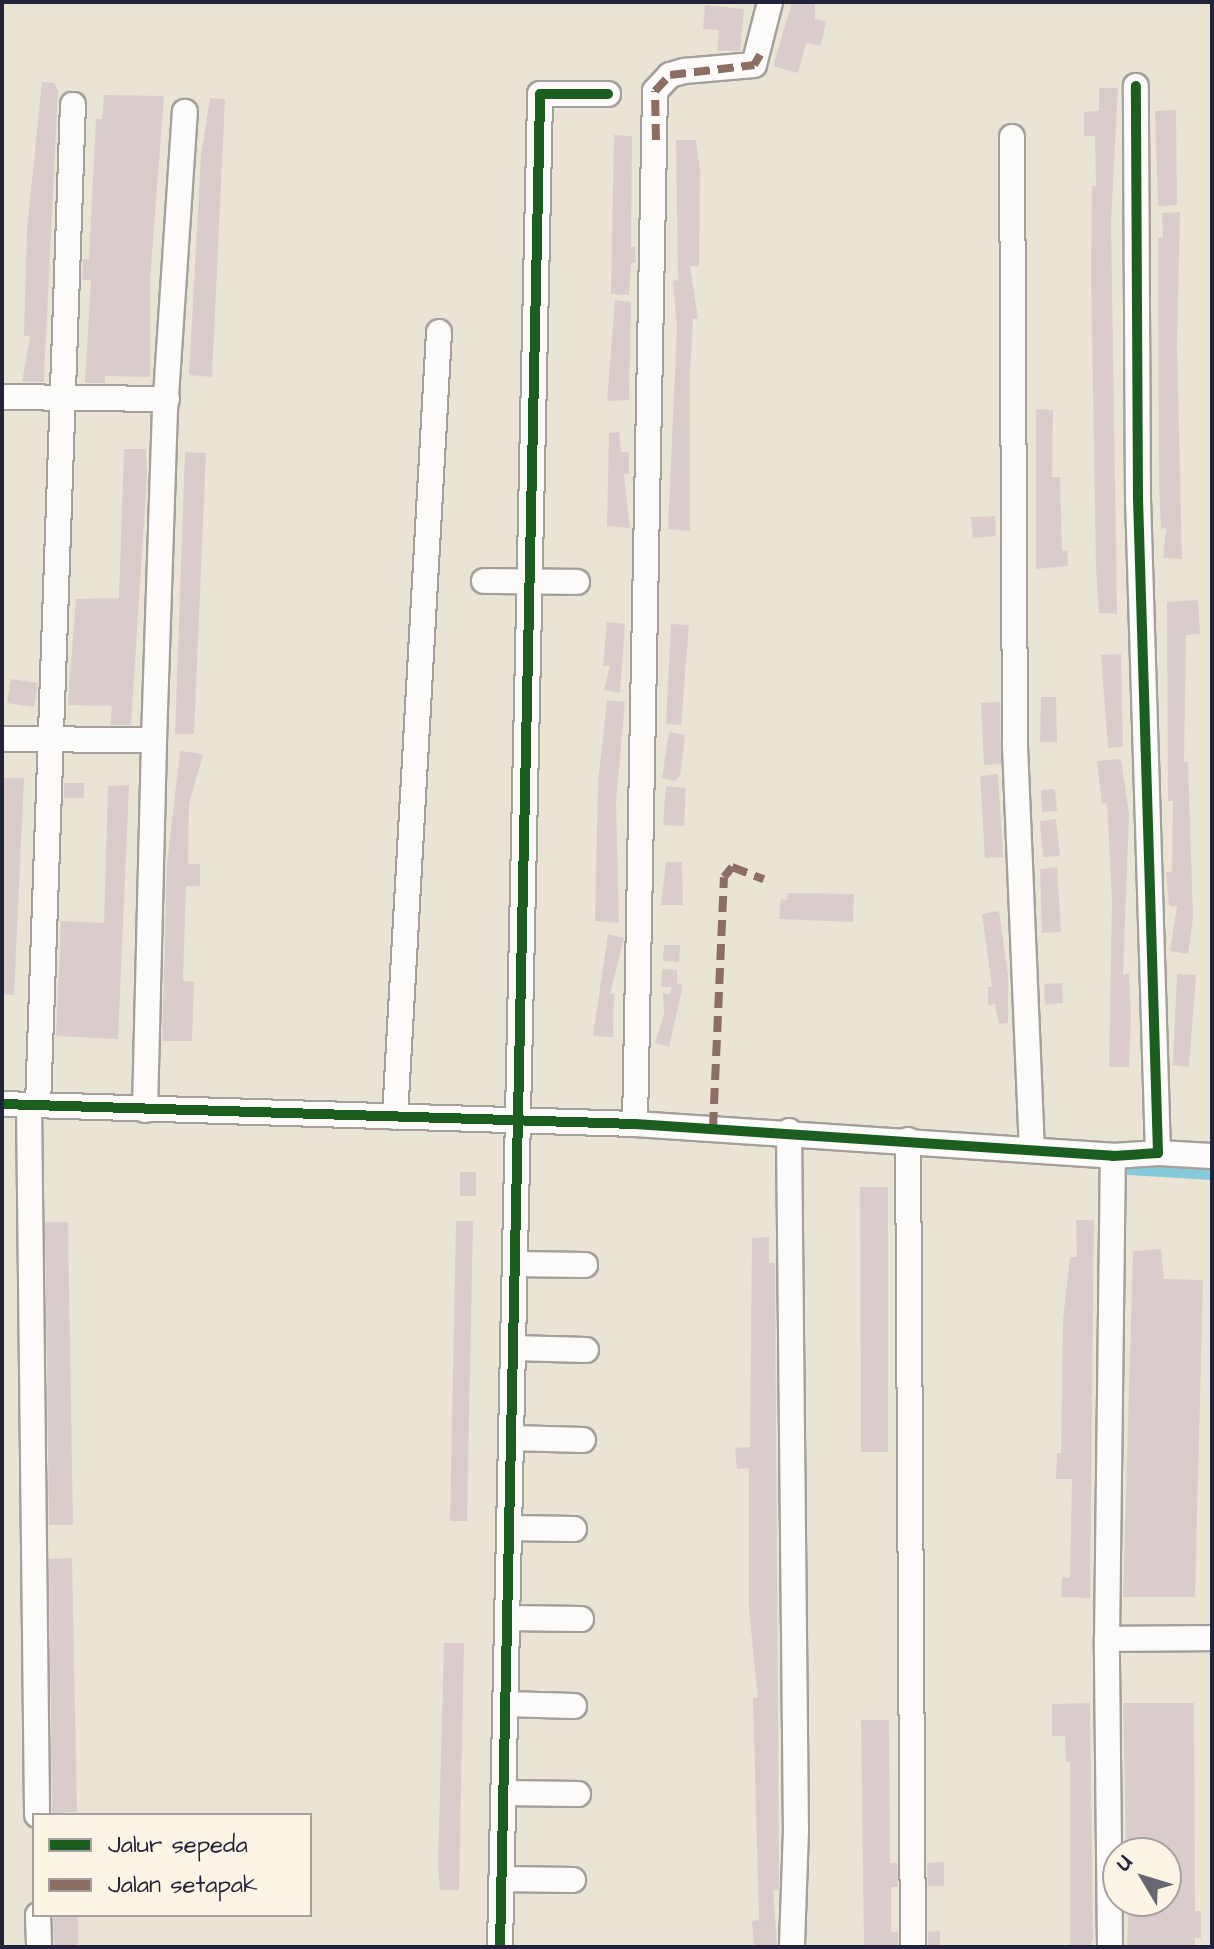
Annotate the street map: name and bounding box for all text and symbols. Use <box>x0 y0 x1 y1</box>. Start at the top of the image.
legend <box>32 1813 312 1917</box>
text: Jalur sepeda <box>108 1828 248 1862</box>
north arrow <box>1102 1837 1182 1917</box>
text: U <box>1108 1849 1140 1878</box>
text: Jalan setapak <box>108 1868 258 1902</box>

